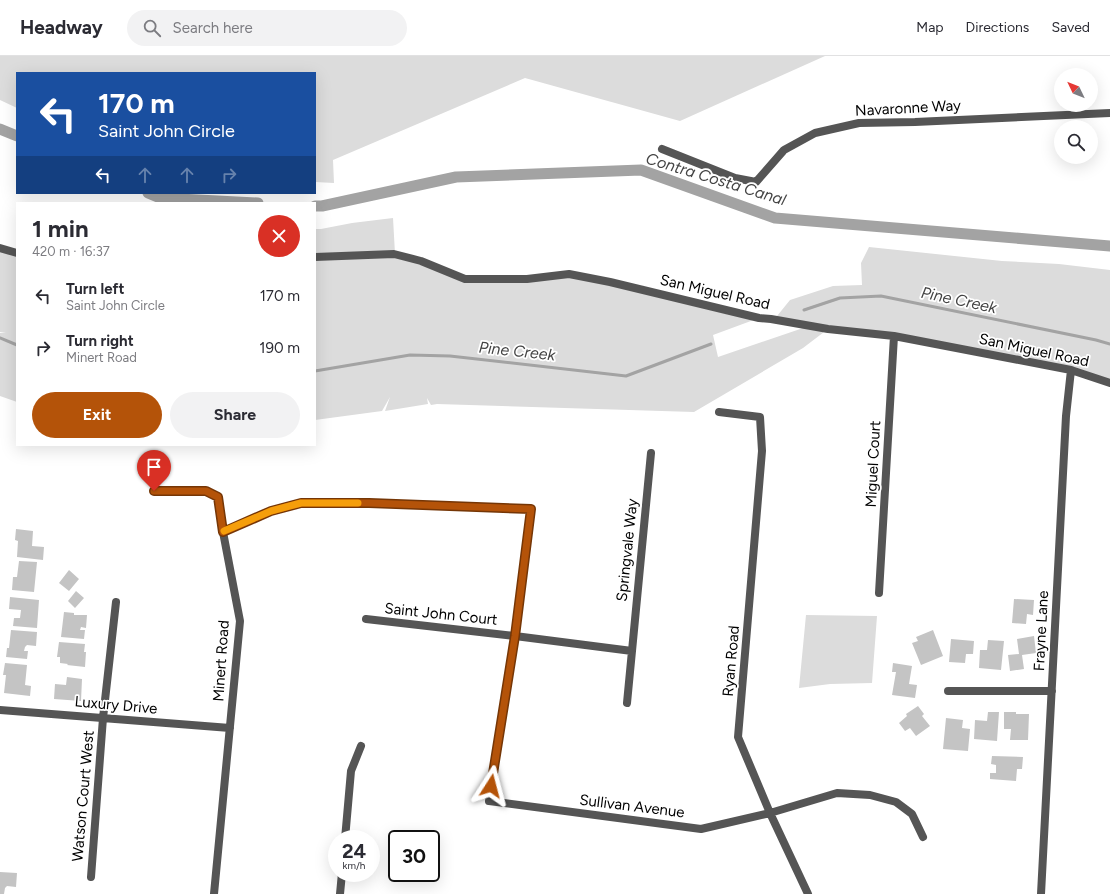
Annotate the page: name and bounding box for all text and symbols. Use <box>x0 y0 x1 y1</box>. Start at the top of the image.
search box <box>127 10 407 46</box>
text: Headway <box>20 16 103 39</box>
icon: search <box>141 17 163 39</box>
text: Search here <box>173 19 253 37</box>
text: Map <box>916 19 944 36</box>
text: Directions <box>966 19 1029 36</box>
text: Saved <box>1051 19 1090 36</box>
north arrow <box>1054 68 1098 112</box>
map controls <box>1054 68 1098 164</box>
text: 170 m <box>98 86 175 120</box>
icon: left <box>32 88 84 140</box>
street label: Navaronne Way <box>855 96 962 120</box>
text: Saint John Circle <box>98 120 235 142</box>
button: search <box>1054 120 1098 164</box>
water label: Contra Costa Canal <box>644 149 789 209</box>
icon: left <box>92 164 114 186</box>
icon: ahead <box>134 164 156 186</box>
icon: ahead <box>176 164 198 186</box>
icon: right <box>218 164 240 186</box>
text: 1 min <box>32 214 89 243</box>
button: close <box>258 215 300 257</box>
text: 420 m · 16:37 <box>32 244 110 259</box>
street label: San Miguel Road <box>658 271 772 313</box>
text: Turn left <box>66 280 124 298</box>
water label: Pine Creek <box>919 283 1000 318</box>
icon: left <box>32 285 54 307</box>
text: 170 m <box>260 287 300 305</box>
text: Saint John Circle <box>66 298 165 313</box>
street label: San Miguel Road <box>977 330 1091 370</box>
text: Turn right <box>66 332 134 350</box>
icon: right <box>32 337 54 359</box>
water label: Pine Creek <box>478 338 557 365</box>
text: 190 m <box>259 339 300 357</box>
text: Minert Road <box>66 350 137 365</box>
button: Exit <box>32 392 162 438</box>
button: Share <box>170 392 300 438</box>
street label: Miguel Court <box>862 420 884 508</box>
pin <box>137 450 171 491</box>
icon: arrive <box>143 456 165 478</box>
street label: Springvale Way <box>613 497 641 602</box>
street label: Frayne Lane <box>1030 590 1052 672</box>
street label: Saint John Court <box>384 599 499 629</box>
street label: Minert Road <box>209 620 233 702</box>
street label: Ryan Road <box>719 625 743 697</box>
street label: Luxury Drive <box>74 692 158 718</box>
street label: Watson Court West <box>68 729 98 862</box>
position arrow <box>470 765 512 807</box>
street label: Sullivan Avenue <box>578 791 686 821</box>
speed limit sign: 30 <box>388 830 440 882</box>
text: 24 <box>342 839 366 863</box>
text: km/h <box>343 859 365 872</box>

